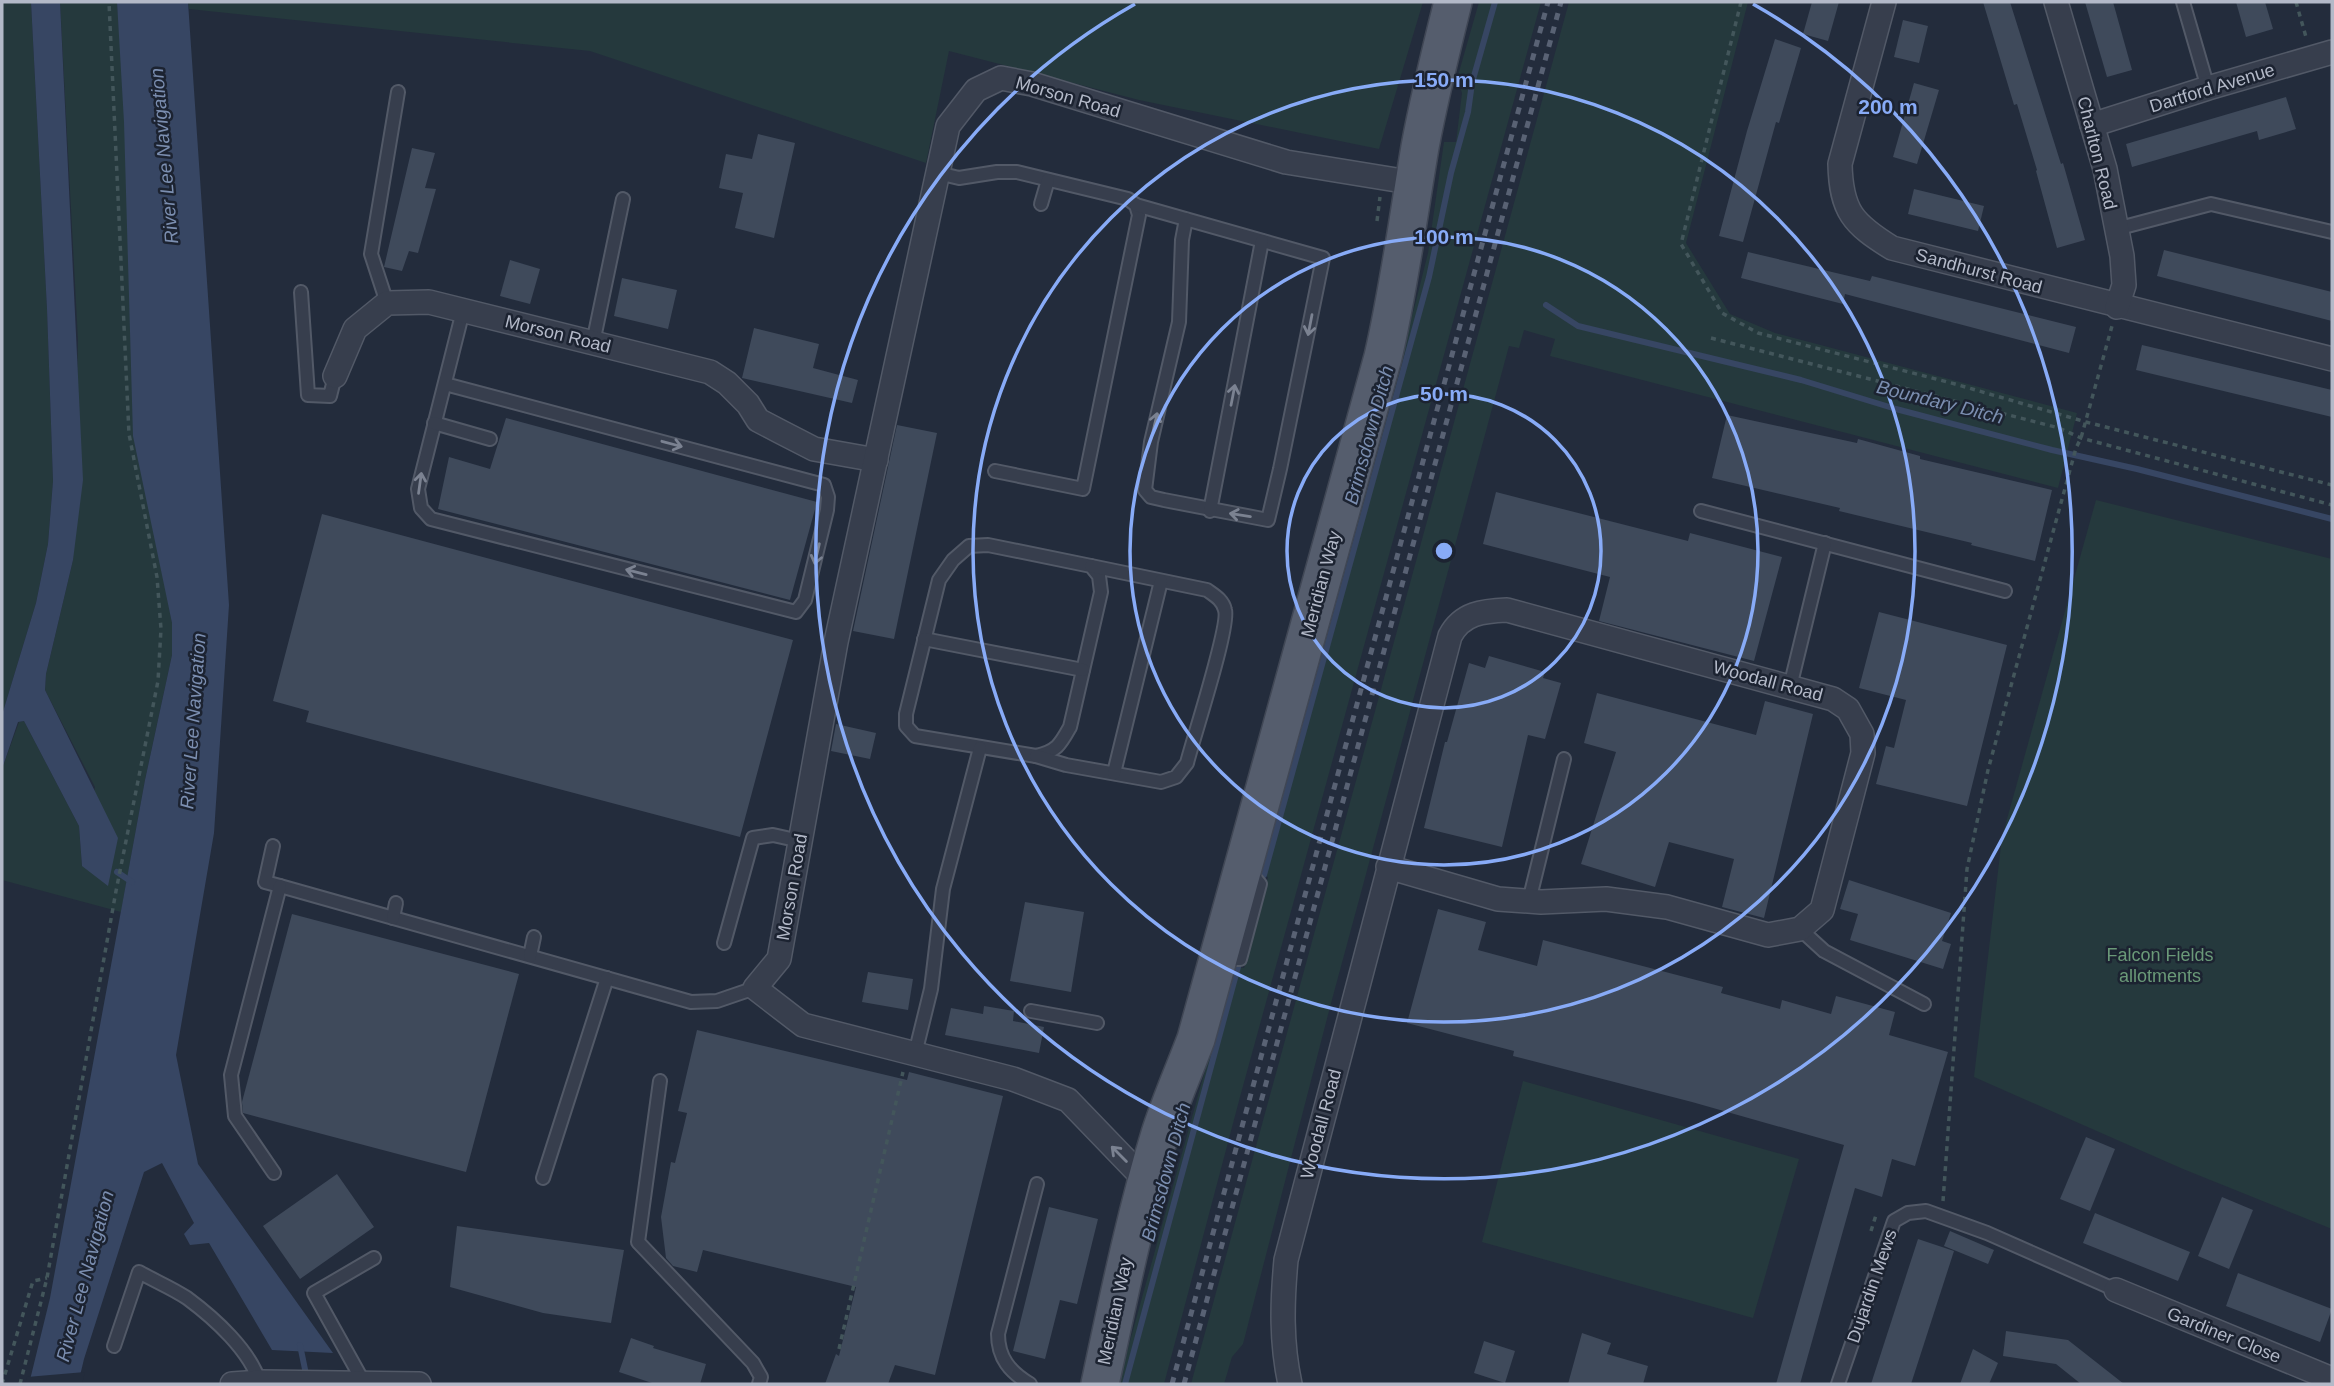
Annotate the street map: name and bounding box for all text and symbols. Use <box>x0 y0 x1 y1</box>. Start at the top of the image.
street label: Dartford Avenue <box>2147 59 2277 117</box>
water label: River Lee Navigation <box>146 67 182 245</box>
text: 150 m <box>1414 68 1474 91</box>
street label: Morson Road <box>1013 72 1123 122</box>
street label: Charlton Road <box>2073 94 2121 212</box>
text: 200 m <box>1858 95 1918 118</box>
text: 100 m <box>1414 225 1474 248</box>
street label: Sandhurst Road <box>1914 245 2044 297</box>
street label: Morson Road <box>503 311 613 357</box>
one-way arrow <box>1302 313 1316 336</box>
water label: Brimsdown Ditch <box>1340 363 1398 507</box>
water label: Boundary Ditch <box>1874 376 2006 428</box>
text: 50 m <box>1420 382 1468 405</box>
one-way arrow <box>1227 385 1240 407</box>
one-way arrow <box>1149 412 1163 435</box>
one-way arrow <box>660 438 683 451</box>
one-way arrow <box>414 472 427 495</box>
one-way arrow <box>1229 508 1252 521</box>
street label: Meridian Way <box>1297 529 1345 639</box>
centre of rings <box>1432 539 1456 563</box>
one-way arrow <box>809 542 823 565</box>
one-way arrow <box>625 565 648 578</box>
water label: River Lee Navigation <box>176 632 210 810</box>
street label: Woodall Road <box>1711 657 1825 705</box>
street label: Morson Road <box>773 832 811 942</box>
park label: Falcon Fields allotments <box>2106 945 2214 986</box>
street label: Woodall Road <box>1297 1067 1345 1181</box>
water label: Brimsdown Ditch <box>1137 1100 1195 1244</box>
one-way arrow <box>1110 1146 1127 1163</box>
water label: River Lee Navigation <box>52 1188 118 1364</box>
street label: Dujardin Mews <box>1843 1226 1901 1346</box>
street label: Meridian Way <box>1094 1255 1136 1367</box>
street label: Gardiner Close <box>2164 1303 2284 1367</box>

